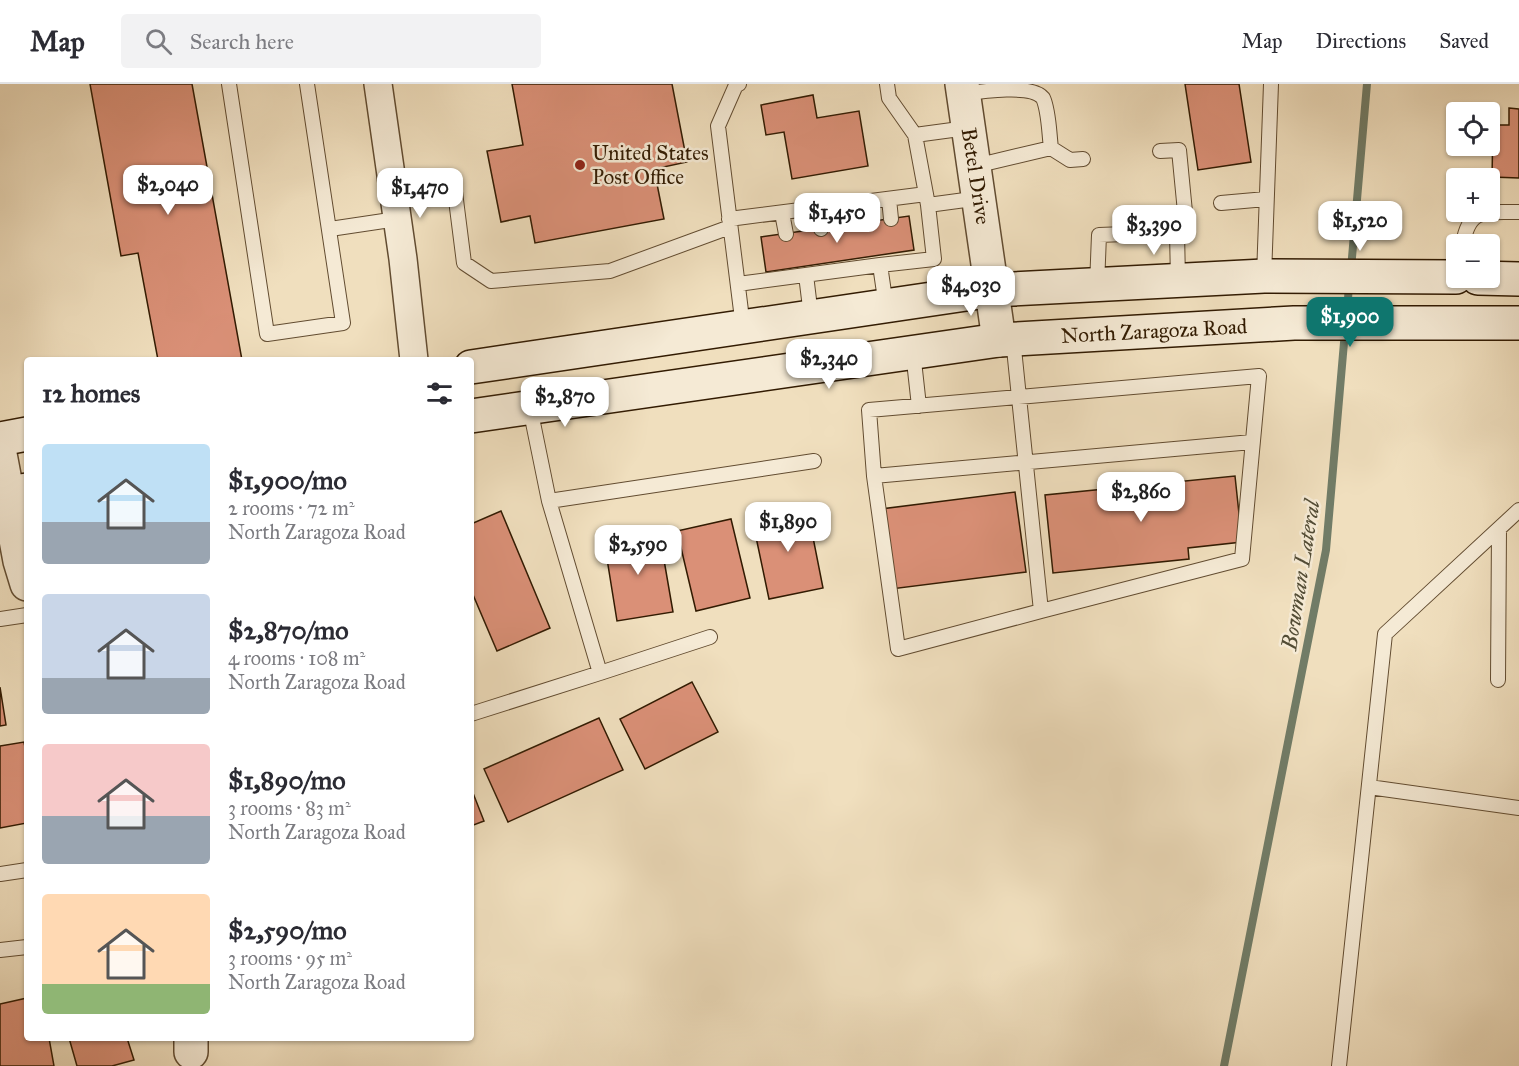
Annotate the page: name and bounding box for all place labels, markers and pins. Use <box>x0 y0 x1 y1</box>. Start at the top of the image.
place label: United States Post Office <box>592 140 709 190</box>
marker: United States Post Office <box>573 158 587 172</box>
pin: $2,040 <box>119 165 217 216</box>
pin: $1,470 <box>371 168 469 219</box>
pin: $1,450 <box>788 193 886 244</box>
pin: $1,520 <box>1311 201 1409 252</box>
pin: $3,390 <box>1105 205 1203 256</box>
pin: $4,030 <box>922 266 1020 317</box>
pin: $1,900 <box>1301 297 1399 348</box>
pin: $2,340 <box>780 339 878 390</box>
pin: $2,870 <box>516 377 614 428</box>
pin: $2,860 <box>1092 472 1190 523</box>
pin: $1,890 <box>739 502 837 553</box>
pin: $2,590 <box>589 525 687 576</box>

